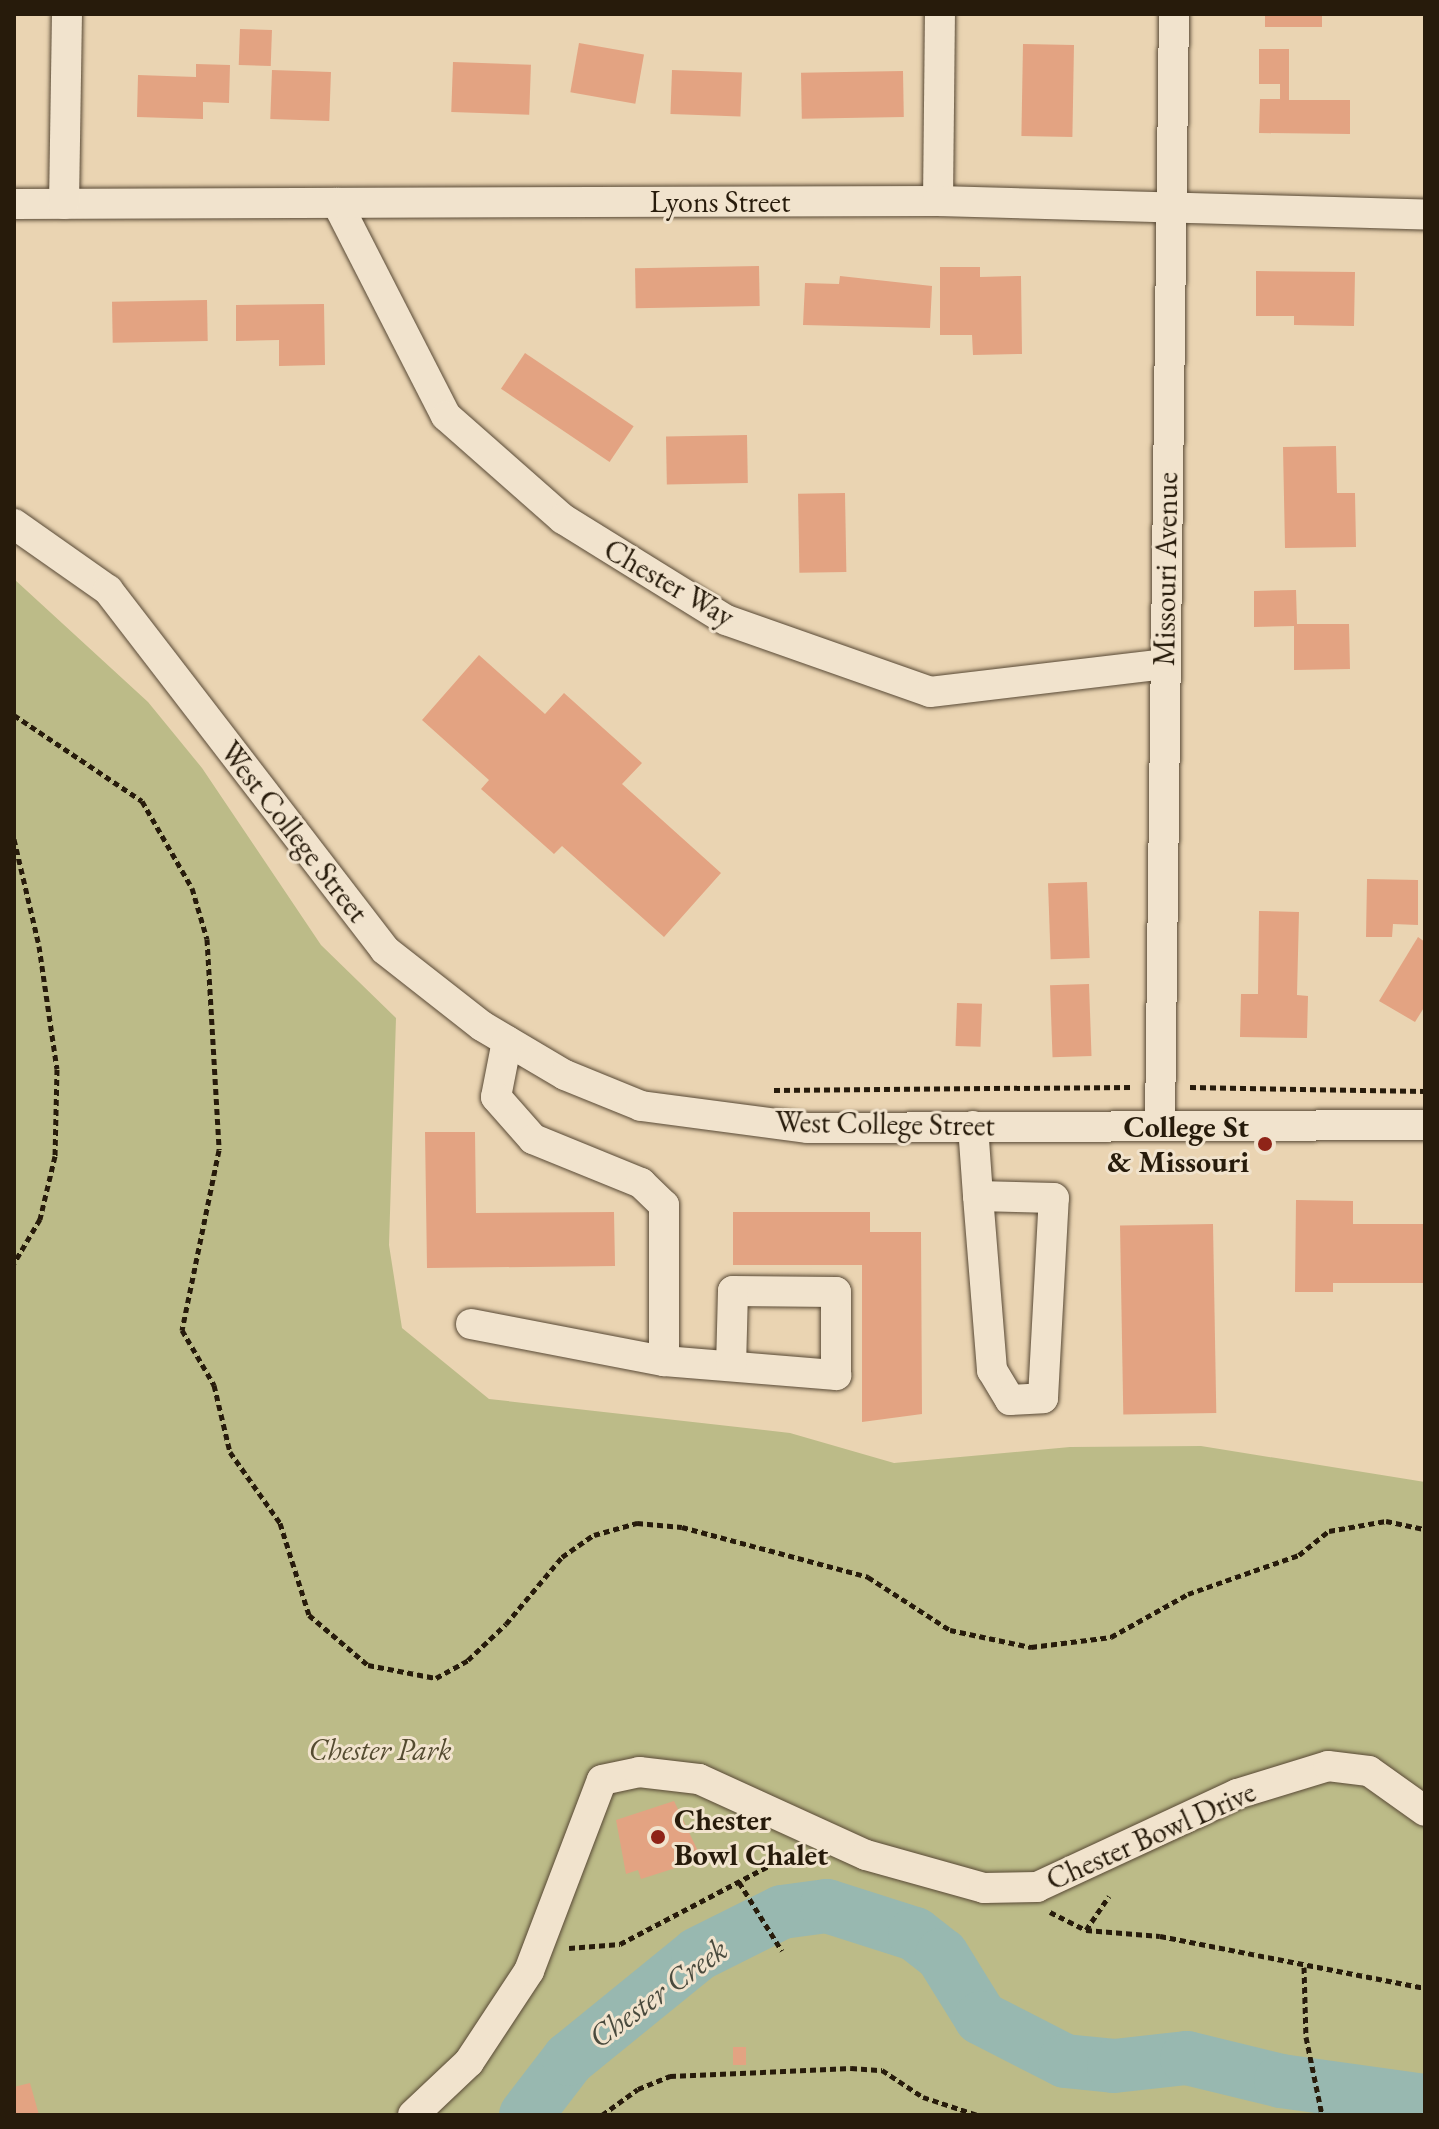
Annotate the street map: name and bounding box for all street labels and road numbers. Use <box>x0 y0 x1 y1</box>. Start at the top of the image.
street label: Lyons Street <box>650 184 790 220</box>
street label: Missouri Avenue <box>1146 472 1186 666</box>
street label: Chester Way <box>597 531 741 635</box>
street label: West College Street <box>212 734 376 930</box>
street label: West College Street <box>775 1104 995 1144</box>
street label: Chester Bowl Drive <box>1041 1774 1261 1898</box>

